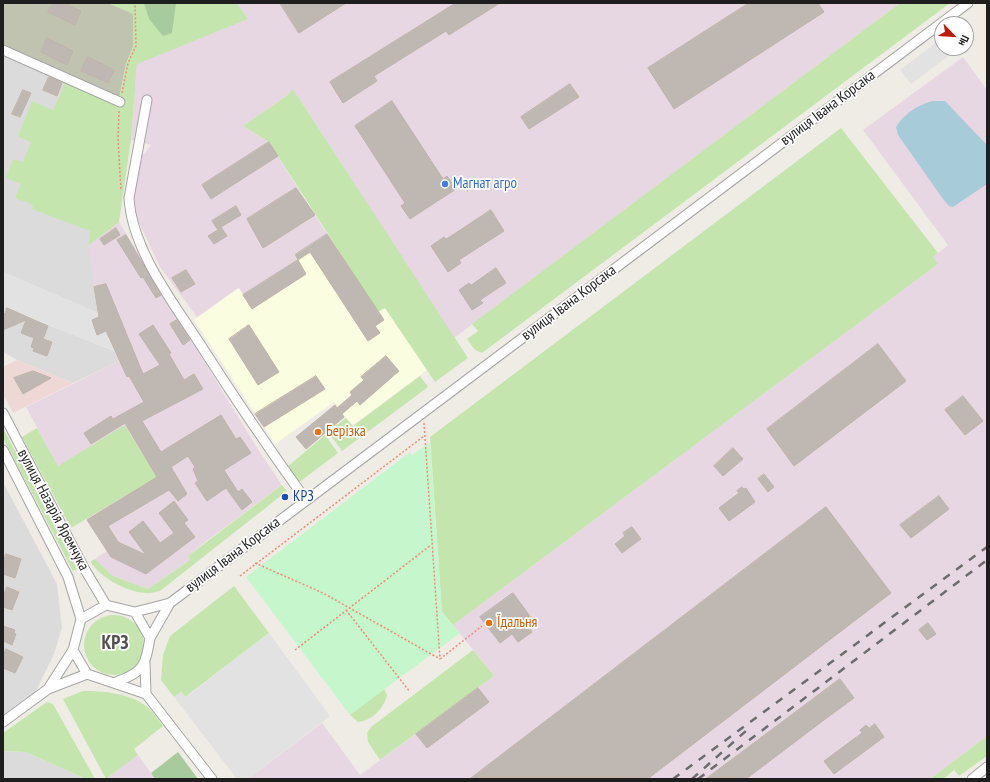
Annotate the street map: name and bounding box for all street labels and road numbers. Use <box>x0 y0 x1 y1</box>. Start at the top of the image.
street label: вулиця Івана Корсака <box>777 67 879 149</box>
street label: вулиця Івана Корсака <box>518 262 620 344</box>
street label: вулиця Назарія Яремчука <box>13 446 93 574</box>
street label: вулиця Івана Корсака <box>182 514 284 596</box>

